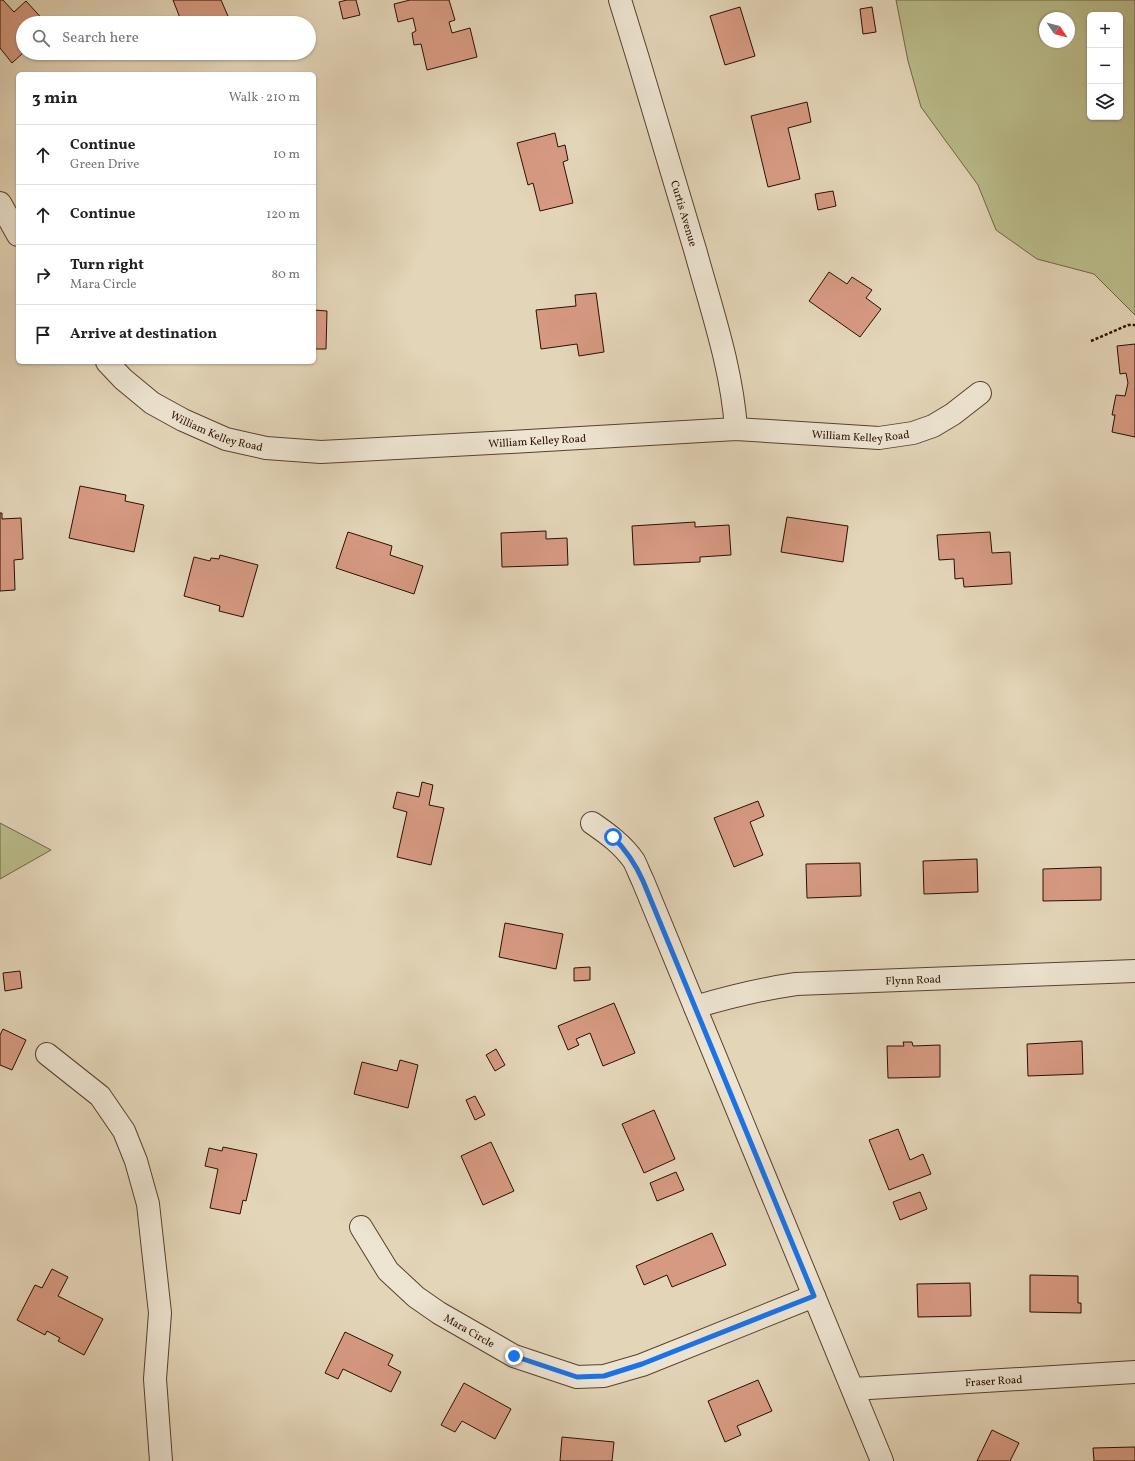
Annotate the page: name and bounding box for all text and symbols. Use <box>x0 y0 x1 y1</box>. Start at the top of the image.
north arrow <box>1039 12 1075 48</box>
map controls <box>1087 12 1123 120</box>
button: + <box>1087 12 1123 48</box>
search box <box>16 16 316 60</box>
icon: search <box>30 27 52 49</box>
text: Search here <box>62 28 139 49</box>
button: − <box>1087 48 1123 84</box>
button: layers <box>1087 84 1123 120</box>
text: 3 min <box>32 87 78 110</box>
text: Walk · 210 m <box>229 89 300 107</box>
text: Continue <box>70 135 135 156</box>
icon: ahead <box>32 144 54 166</box>
text: 10 m <box>273 146 300 164</box>
text: Green Drive <box>70 156 139 174</box>
street label: Curtis Avenue <box>666 179 700 249</box>
icon: ahead <box>32 204 54 226</box>
text: Continue <box>70 204 135 225</box>
text: 120 m <box>266 206 300 224</box>
text: Turn right <box>70 255 144 276</box>
icon: right <box>32 264 54 286</box>
text: 80 m <box>271 266 300 284</box>
text: Mara Circle <box>70 276 136 294</box>
icon: arrive <box>32 324 54 346</box>
text: Arrive at destination <box>70 324 217 345</box>
street label: William Kelley Road <box>167 408 264 456</box>
street label: William Kelley Road <box>811 428 911 447</box>
street label: William Kelley Road <box>488 432 587 452</box>
route start <box>604 828 622 846</box>
street label: Flynn Road <box>885 972 941 990</box>
street label: Mara Circle <box>441 1311 497 1352</box>
route end <box>505 1347 523 1365</box>
street label: Fraser Road <box>965 1373 1023 1391</box>

